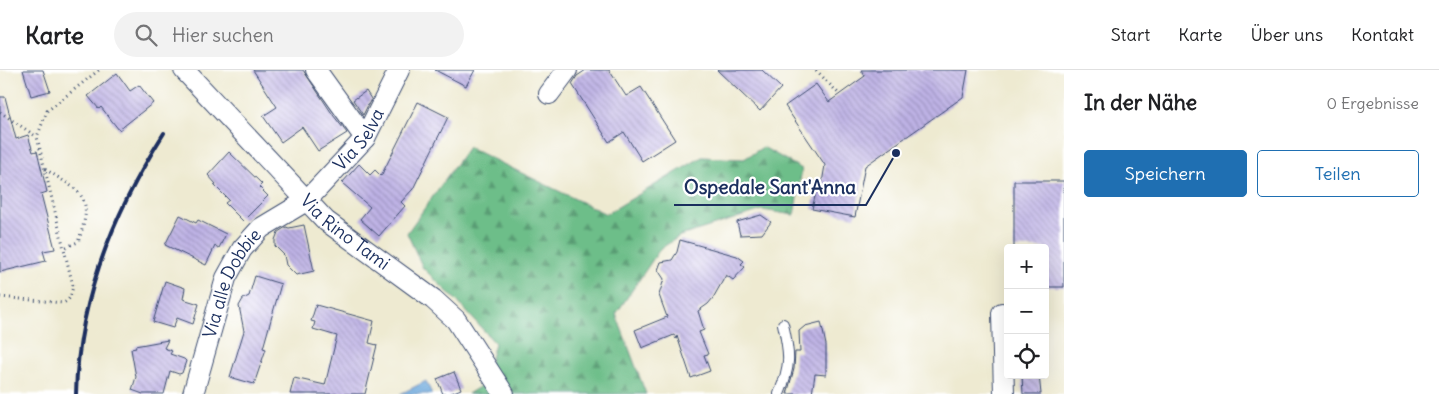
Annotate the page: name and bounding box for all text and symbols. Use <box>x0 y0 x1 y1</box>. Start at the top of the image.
search box <box>114 12 464 57</box>
text: Karte <box>25 20 84 50</box>
icon: search <box>132 21 160 49</box>
text: Hier suchen <box>172 23 274 47</box>
text: Start <box>1111 23 1150 46</box>
text: Karte <box>1178 23 1223 46</box>
text: Über uns <box>1251 23 1323 46</box>
text: Kontakt <box>1351 23 1414 46</box>
text: In der Nähe <box>1084 89 1197 116</box>
text: 0 Ergebnisse <box>1327 93 1419 113</box>
street label: Via Selva <box>328 105 389 176</box>
button: Speichern <box>1084 150 1247 197</box>
button: Teilen <box>1257 150 1419 197</box>
callout: Ospedale Sant'Anna <box>674 171 866 205</box>
text: Ospedale Sant'Anna <box>684 175 856 199</box>
street label: Via Rino Tami <box>296 189 395 275</box>
street label: Via alle Dobbie <box>197 223 266 341</box>
map controls <box>1004 244 1049 379</box>
button: + <box>1004 244 1049 289</box>
button: − <box>1004 289 1049 334</box>
button: locate <box>1004 334 1049 379</box>

